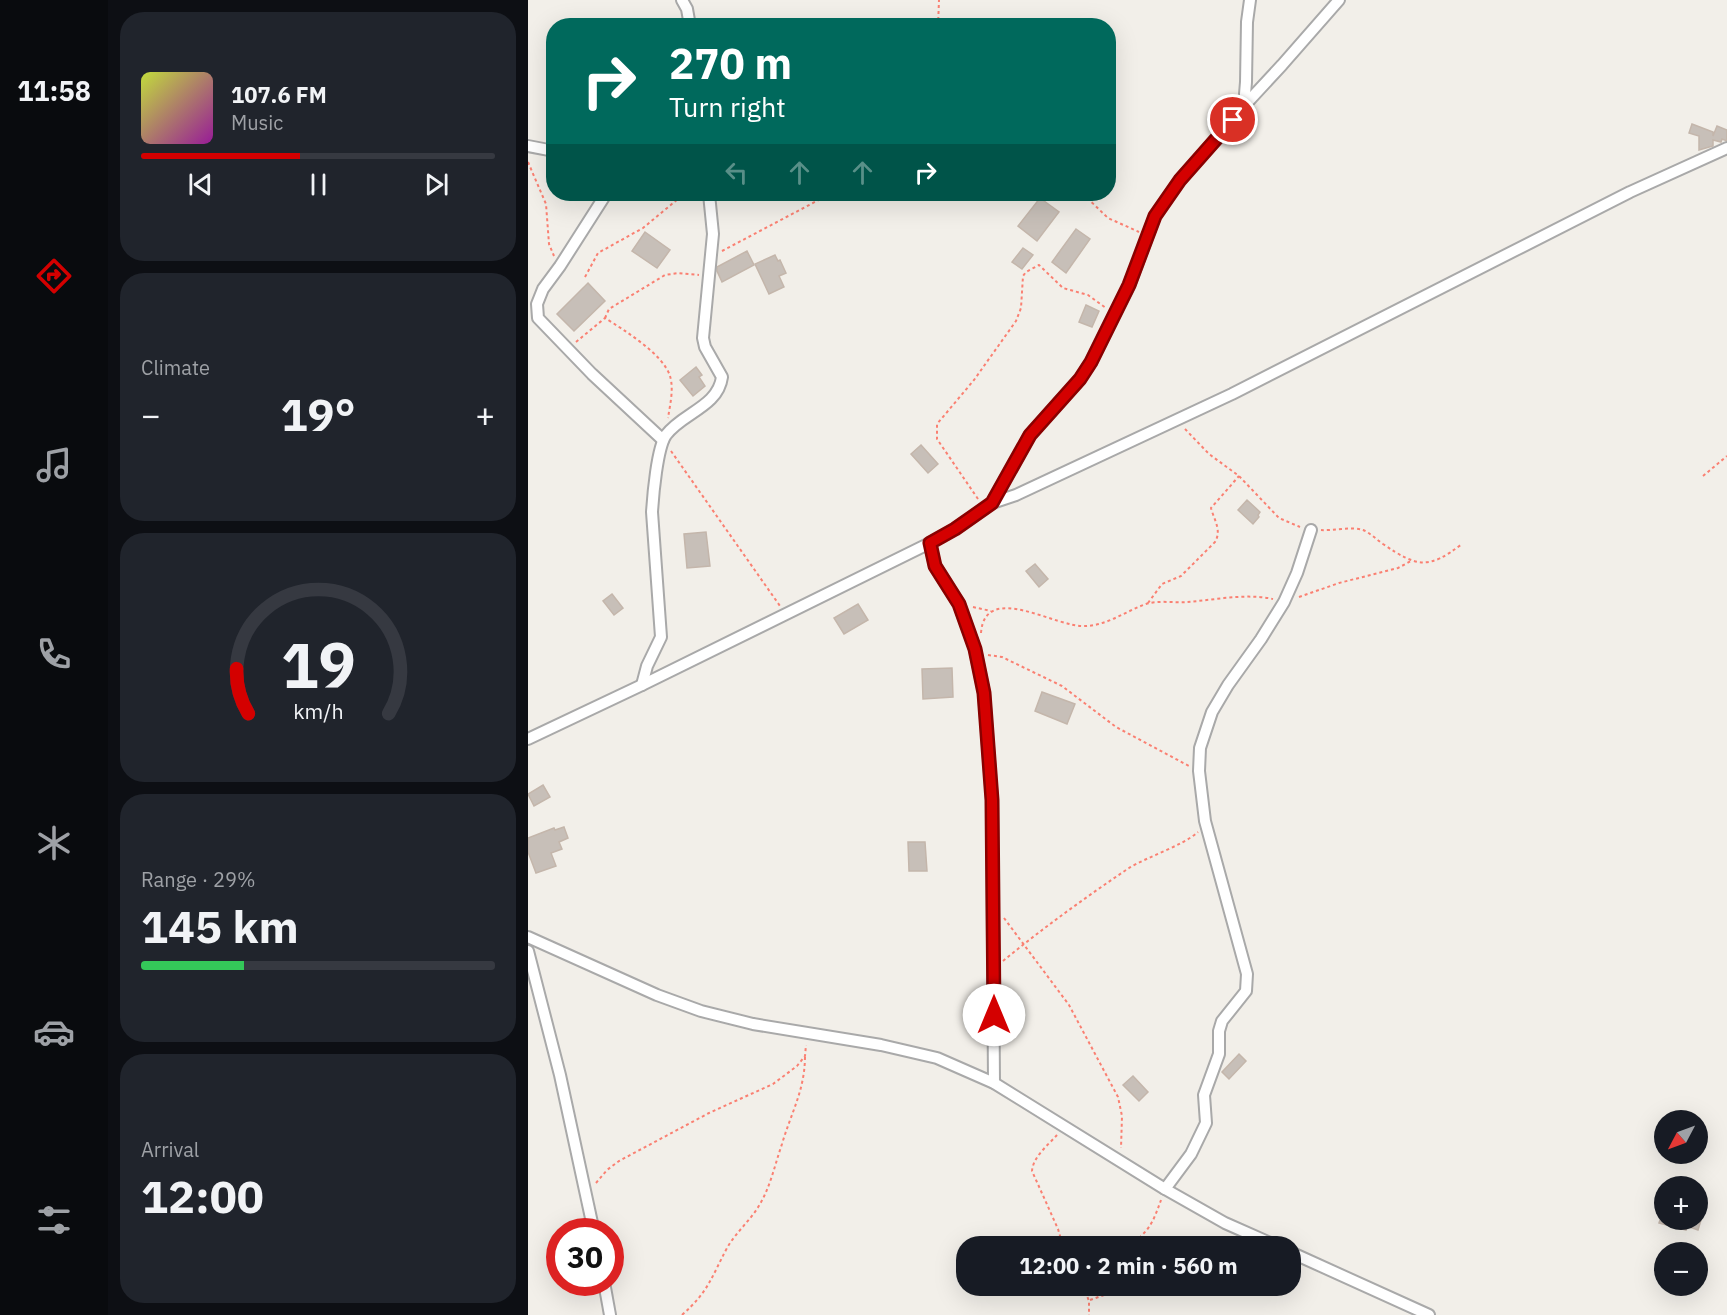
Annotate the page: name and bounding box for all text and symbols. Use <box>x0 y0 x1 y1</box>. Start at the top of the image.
text: 270 m <box>669 36 792 91</box>
icon: right <box>570 42 648 120</box>
text: 11:58 <box>17 73 91 108</box>
text: 107.6 FM <box>231 80 327 109</box>
text: Turn right <box>669 89 786 124</box>
pin <box>1207 94 1258 145</box>
icon: arrive <box>1216 103 1249 136</box>
text: Music <box>231 109 283 136</box>
icon: left <box>720 156 753 189</box>
icon: ahead <box>783 156 816 189</box>
icon: ahead <box>846 156 879 189</box>
icon: right <box>909 156 942 189</box>
icon: previous <box>184 168 217 201</box>
icon: pause <box>302 168 335 201</box>
icon: next <box>420 168 453 201</box>
icon: directions <box>33 255 75 297</box>
text: Climate <box>141 354 210 381</box>
text: 19° <box>280 385 356 443</box>
text: − <box>141 393 161 436</box>
text: + <box>475 393 495 436</box>
icon: music <box>33 444 75 486</box>
text: 19 <box>281 625 355 706</box>
icon: phone <box>33 633 75 675</box>
text: km/h <box>293 698 343 726</box>
icon: climate <box>33 822 75 864</box>
text: Range · 29% <box>141 866 256 893</box>
text: 145 km <box>141 897 299 955</box>
position arrow <box>962 983 1026 1047</box>
icon: car <box>33 1011 75 1053</box>
north arrow <box>1654 1110 1708 1164</box>
map controls <box>1654 1110 1708 1296</box>
text: Arrival <box>141 1136 199 1163</box>
text: 12:00 <box>141 1167 264 1225</box>
button: + <box>1654 1176 1708 1230</box>
icon: filters <box>33 1199 75 1241</box>
speed limit sign: 30 <box>546 1218 624 1296</box>
button: − <box>1654 1242 1708 1296</box>
text: 12:00 · 2 min · 560 m <box>1019 1251 1238 1280</box>

